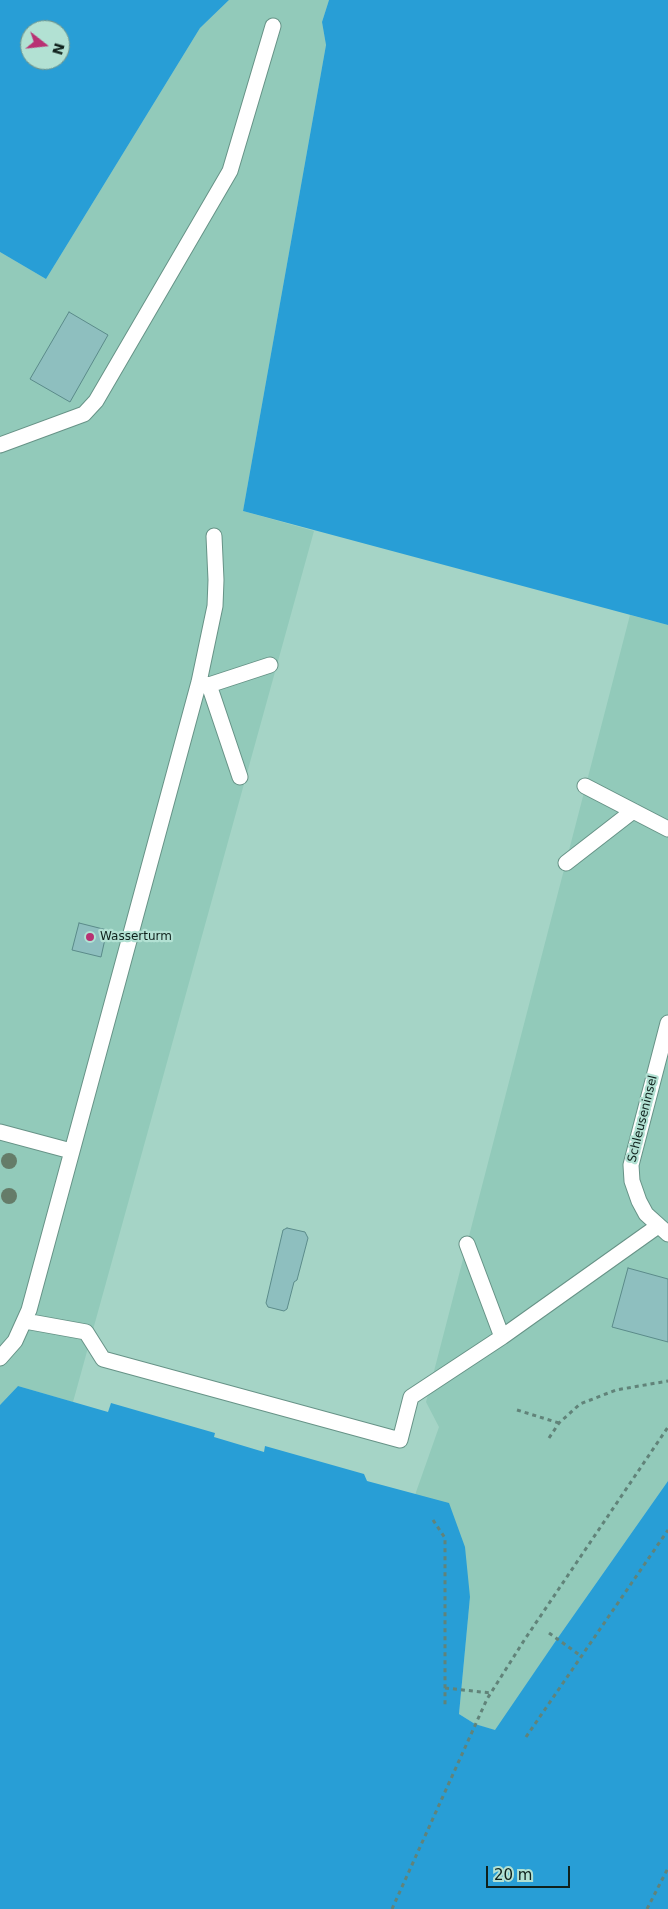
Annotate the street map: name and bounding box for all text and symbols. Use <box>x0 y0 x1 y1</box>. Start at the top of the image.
north arrow <box>20 20 70 70</box>
text: N <box>49 41 68 57</box>
place label: Wasserturm <box>100 930 172 944</box>
marker: Wasserturm <box>84 931 96 943</box>
street label: Schleuseninsel <box>625 1074 661 1164</box>
scale bar <box>488 1856 572 1888</box>
text: 20 m <box>494 1866 532 1884</box>

